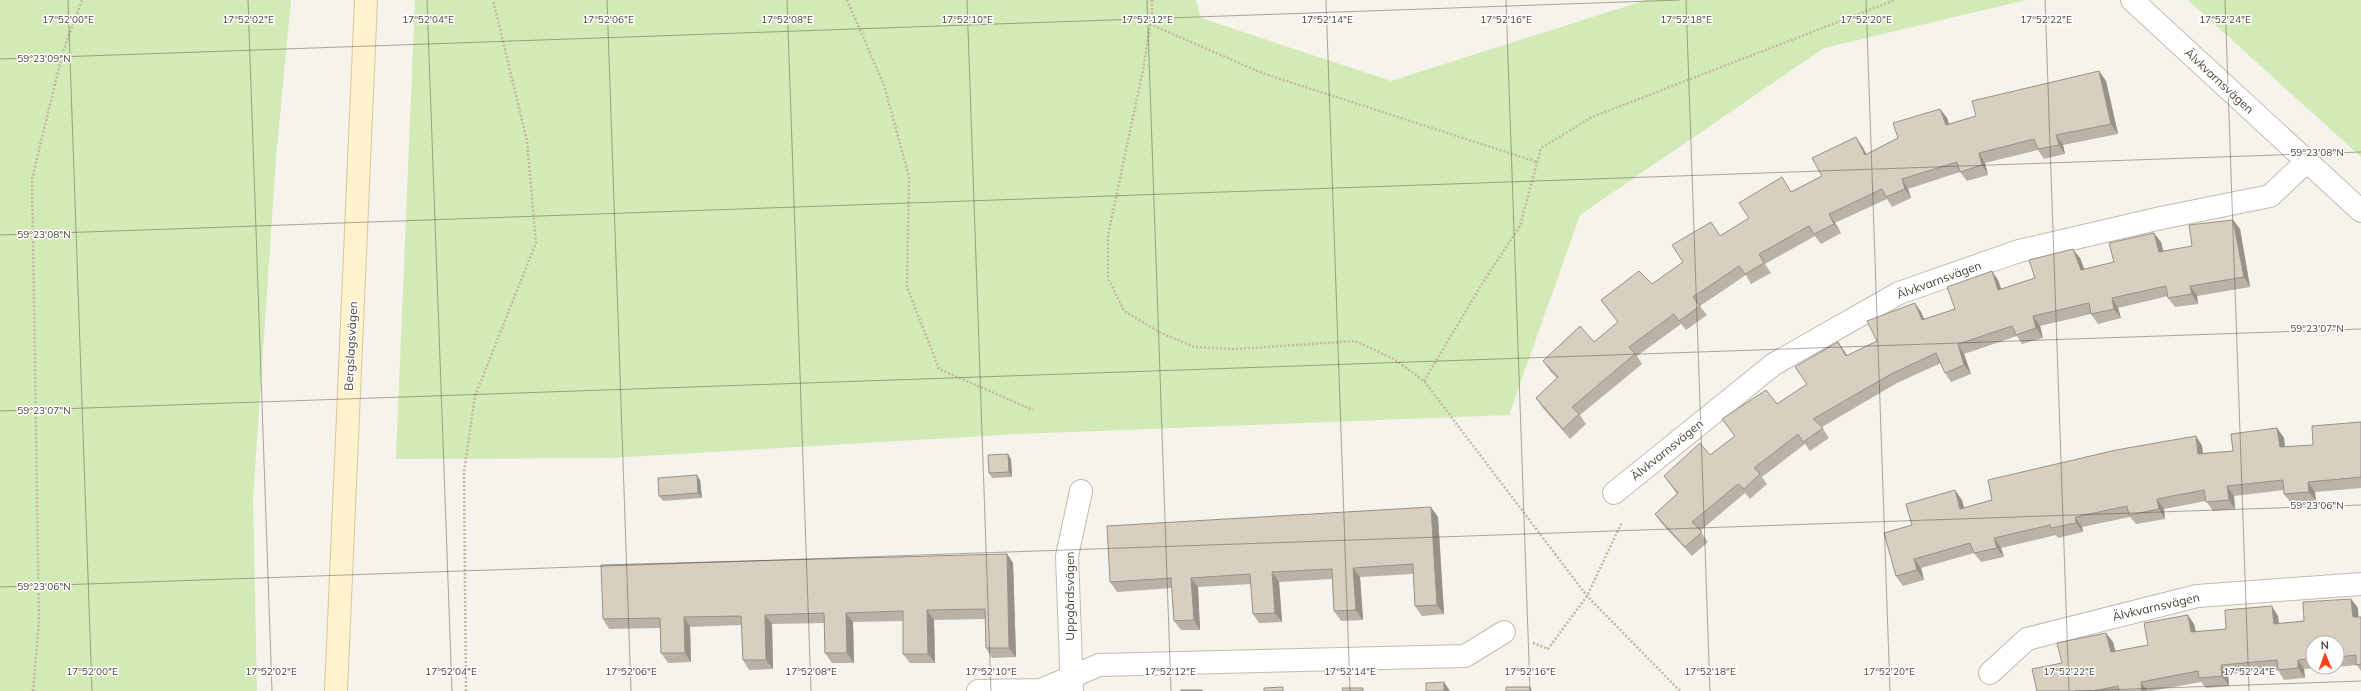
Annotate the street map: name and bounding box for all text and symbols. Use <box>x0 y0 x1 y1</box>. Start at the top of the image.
text: 17°52'00"E <box>42 13 94 26</box>
text: 17°52'02"E <box>222 13 274 26</box>
text: 17°52'04"E <box>402 13 454 26</box>
text: 17°52'06"E <box>582 13 634 26</box>
text: 17°52'08"E <box>761 13 813 26</box>
text: 17°52'10"E <box>941 13 993 26</box>
text: 17°52'12"E <box>1121 13 1173 26</box>
text: 17°52'14"E <box>1301 13 1353 26</box>
text: 17°52'16"E <box>1480 13 1532 26</box>
text: 17°52'18"E <box>1660 13 1712 26</box>
text: 17°52'20"E <box>1840 13 1892 26</box>
text: 17°52'22"E <box>2020 13 2072 26</box>
text: 17°52'24"E <box>2199 13 2251 26</box>
street label: Älvkvarnsvägen <box>2182 45 2257 116</box>
text: 59°23'09"N <box>17 52 71 65</box>
text: 59°23'08"N <box>2290 146 2344 159</box>
text: 59°23'08"N <box>17 228 71 241</box>
street label: Älvkvarnsvägen <box>1894 257 1983 302</box>
street label: Bergslagsvägen <box>341 301 360 391</box>
text: 59°23'07"N <box>2290 322 2344 335</box>
text: 59°23'07"N <box>17 404 71 417</box>
street label: Älvkvarnsvägen <box>1627 416 1706 483</box>
text: 59°23'06"N <box>2290 499 2344 512</box>
street label: Uppgårdsvägen <box>1062 551 1077 641</box>
text: 59°23'06"N <box>17 580 71 593</box>
street label: Älvkvarnsvägen <box>2111 589 2201 624</box>
north arrow <box>2305 635 2345 675</box>
text: N <box>2320 638 2329 652</box>
text: 17°52'00"E <box>66 665 118 678</box>
text: 17°52'02"E <box>245 665 297 678</box>
text: 17°52'04"E <box>425 665 477 678</box>
text: 17°52'06"E <box>605 665 657 678</box>
text: 17°52'08"E <box>785 665 837 678</box>
text: 17°52'10"E <box>965 665 1017 678</box>
text: 17°52'12"E <box>1144 665 1196 678</box>
text: 17°52'14"E <box>1324 665 1376 678</box>
text: 17°52'16"E <box>1504 665 1556 678</box>
text: 17°52'18"E <box>1684 665 1736 678</box>
text: 17°52'20"E <box>1863 665 1915 678</box>
text: 17°52'22"E <box>2043 665 2095 678</box>
text: 17°52'24"E <box>2223 665 2275 678</box>

